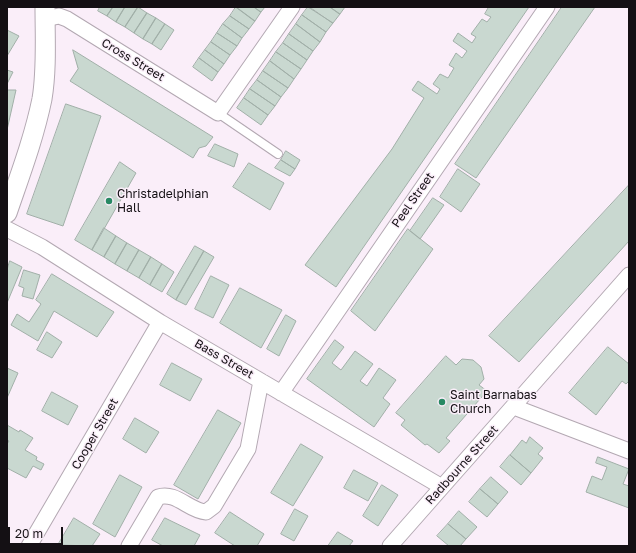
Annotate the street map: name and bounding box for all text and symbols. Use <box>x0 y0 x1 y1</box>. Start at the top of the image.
street label: Cross Street <box>99 36 167 84</box>
street label: Peel Street <box>389 170 437 230</box>
place label: Christadelphian Hall <box>117 187 209 215</box>
marker: Christadelphian Hall <box>104 196 114 206</box>
street label: Bass Street <box>192 336 256 382</box>
place label: Saint Barnabas Church <box>450 388 537 416</box>
street label: Cooper Street <box>69 396 121 472</box>
marker: Saint Barnabas Church <box>437 397 447 407</box>
street label: Radbourne Street <box>423 422 501 508</box>
scale bar <box>10 519 65 545</box>
text: 20 m <box>15 526 43 541</box>

